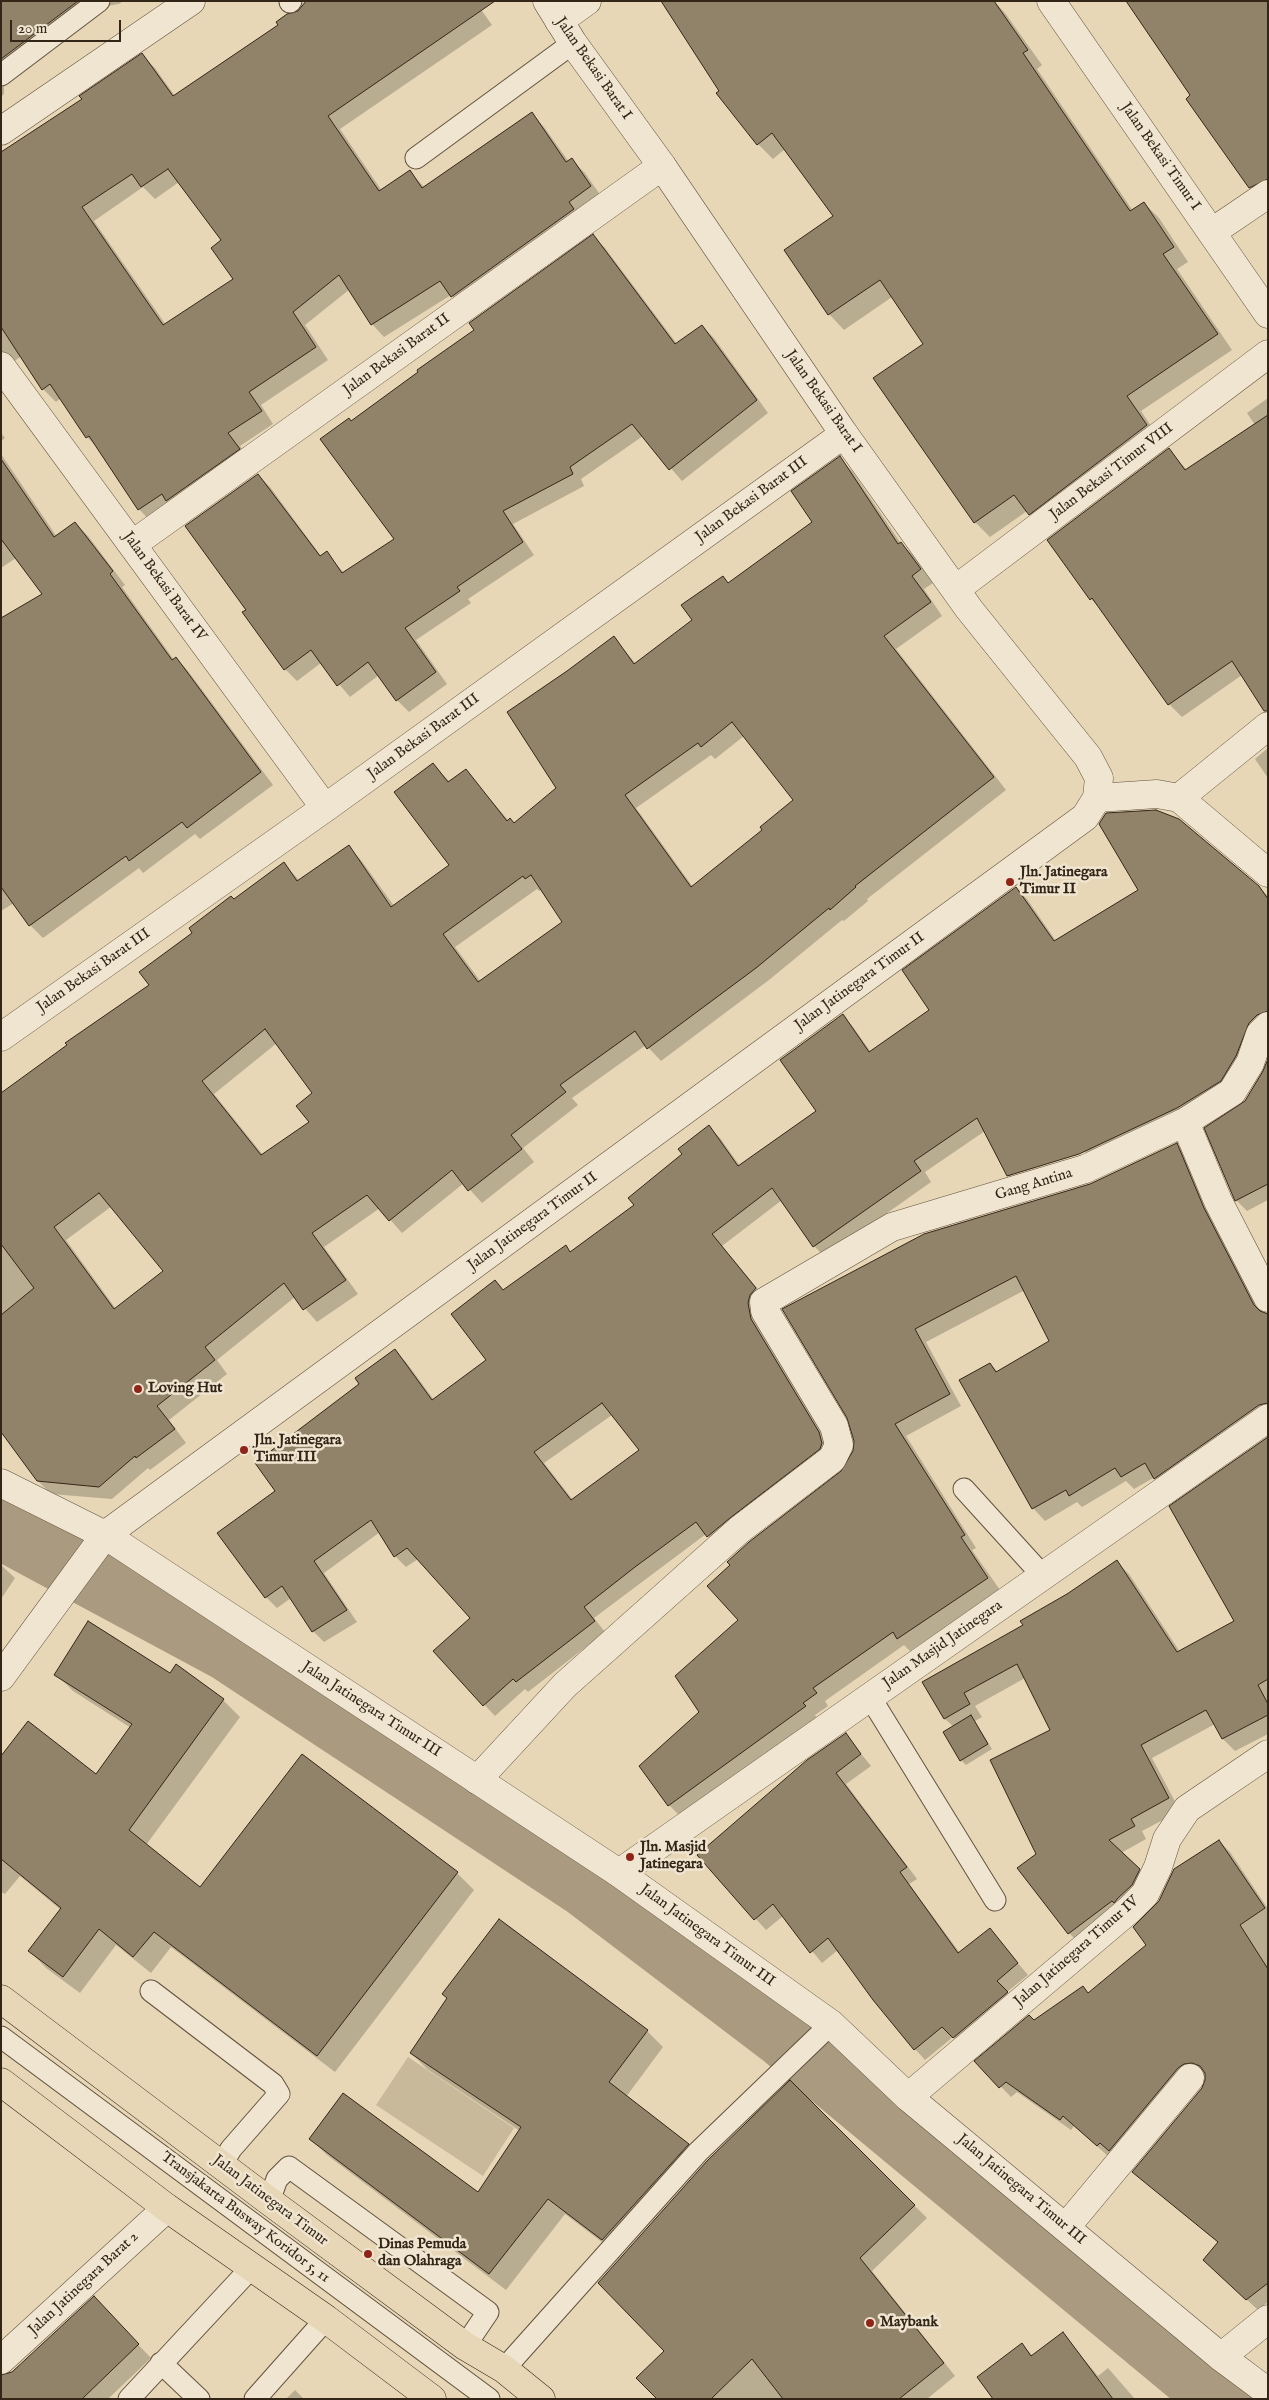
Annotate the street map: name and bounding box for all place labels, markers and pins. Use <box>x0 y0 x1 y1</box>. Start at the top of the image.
place label: Jln. Jatinegara Timur II <box>1020 864 1108 899</box>
marker: Jln. Jatinegara Timur II <box>1004 876 1016 888</box>
place label: Loving Hut <box>148 1380 222 1398</box>
marker: Loving Hut <box>132 1383 144 1395</box>
place label: Jln. Jatinegara Timur III <box>254 1432 342 1467</box>
marker: Jln. Jatinegara Timur III <box>238 1444 250 1456</box>
place label: Jln. Masjid Jatinegara <box>640 1839 706 1874</box>
marker: Jln. Masjid Jatinegara <box>624 1851 636 1863</box>
place label: Dinas Pemuda dan Olahraga <box>378 2236 466 2271</box>
marker: Dinas Pemuda dan Olahraga <box>362 2248 374 2260</box>
place label: Maybank <box>880 2314 938 2332</box>
marker: Maybank <box>864 2317 876 2329</box>

